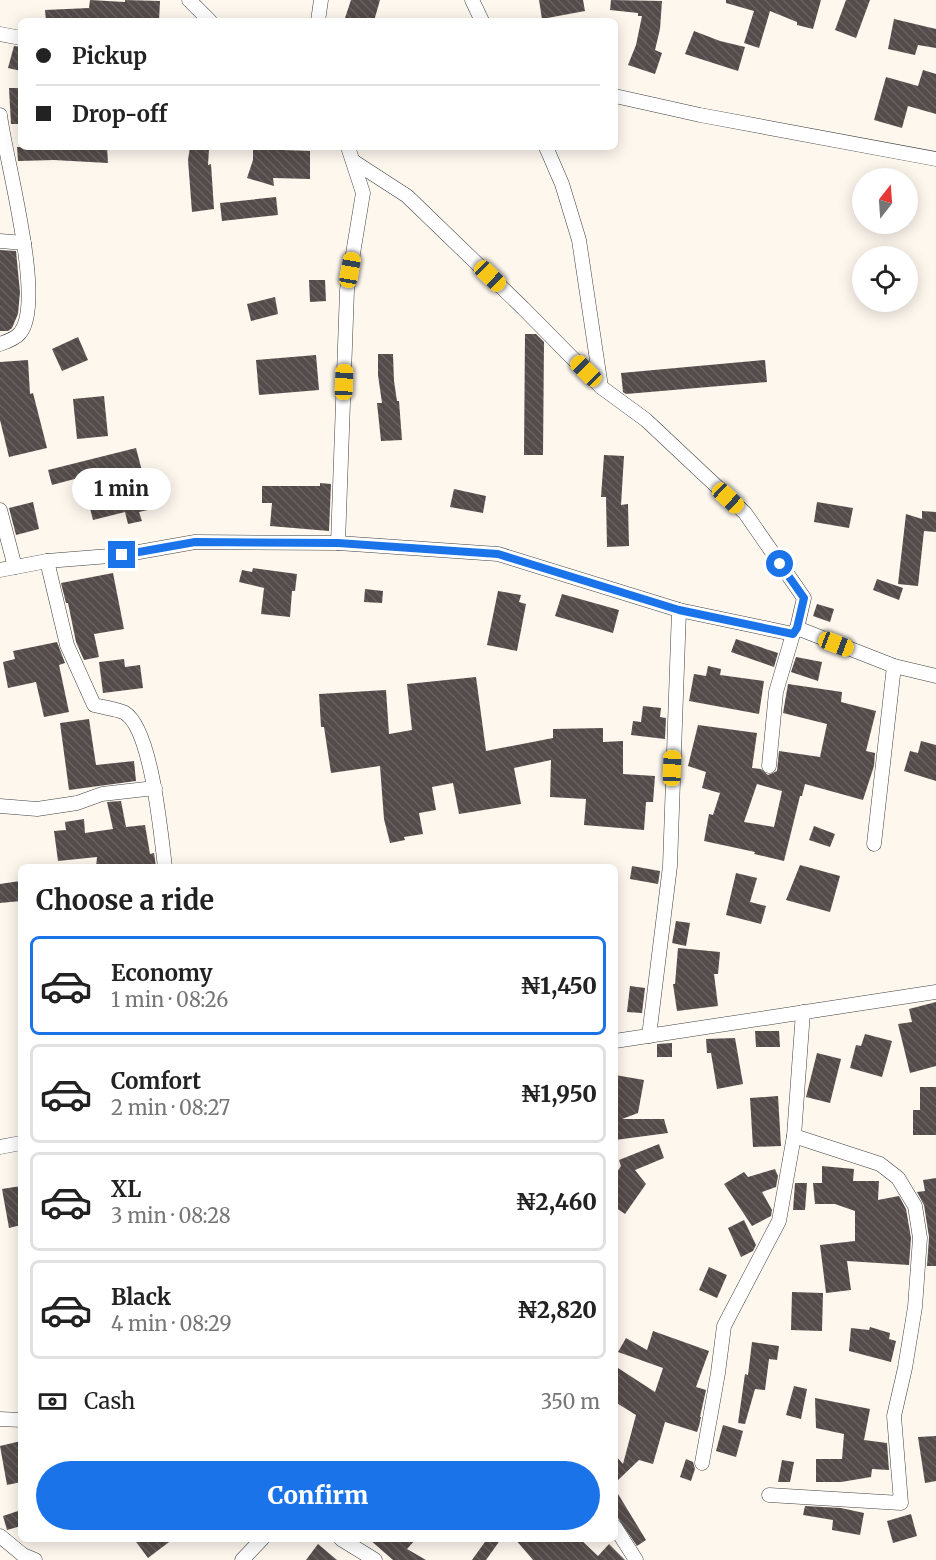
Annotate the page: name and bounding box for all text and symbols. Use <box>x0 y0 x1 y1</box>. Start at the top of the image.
text: Pickup <box>72 42 147 70</box>
text: Drop-off <box>72 100 167 128</box>
north arrow <box>852 168 918 234</box>
map controls <box>852 168 918 312</box>
button: locate <box>852 246 918 312</box>
car <box>338 251 362 289</box>
car <box>471 257 509 295</box>
car <box>567 352 605 390</box>
car <box>334 364 354 400</box>
callout: 1 min <box>72 468 172 510</box>
text: 1 min <box>94 476 149 501</box>
car <box>709 479 747 517</box>
route end <box>108 541 135 568</box>
route start <box>766 550 793 577</box>
car <box>816 629 856 659</box>
car <box>662 750 682 786</box>
text: Choose a ride <box>36 883 214 917</box>
icon: car <box>39 959 93 1013</box>
text: Economy <box>111 959 212 987</box>
text: ₦1,450 <box>520 972 597 1000</box>
text: 1 min · 08:26 <box>111 987 228 1012</box>
icon: car <box>39 1067 93 1121</box>
text: Comfort <box>111 1067 201 1095</box>
text: ₦1,950 <box>520 1080 597 1108</box>
text: 2 min · 08:27 <box>111 1095 230 1120</box>
icon: car <box>39 1175 93 1229</box>
text: XL <box>111 1175 141 1203</box>
text: ₦2,460 <box>515 1188 597 1216</box>
text: 3 min · 08:28 <box>111 1203 231 1228</box>
icon: car <box>39 1283 93 1337</box>
text: Black <box>111 1283 171 1311</box>
text: ₦2,820 <box>517 1296 597 1324</box>
text: 4 min · 08:29 <box>111 1311 232 1336</box>
icon: cash <box>36 1385 69 1418</box>
text: Cash <box>84 1387 135 1415</box>
text: 350 m <box>541 1389 600 1414</box>
button: Confirm <box>36 1461 600 1530</box>

